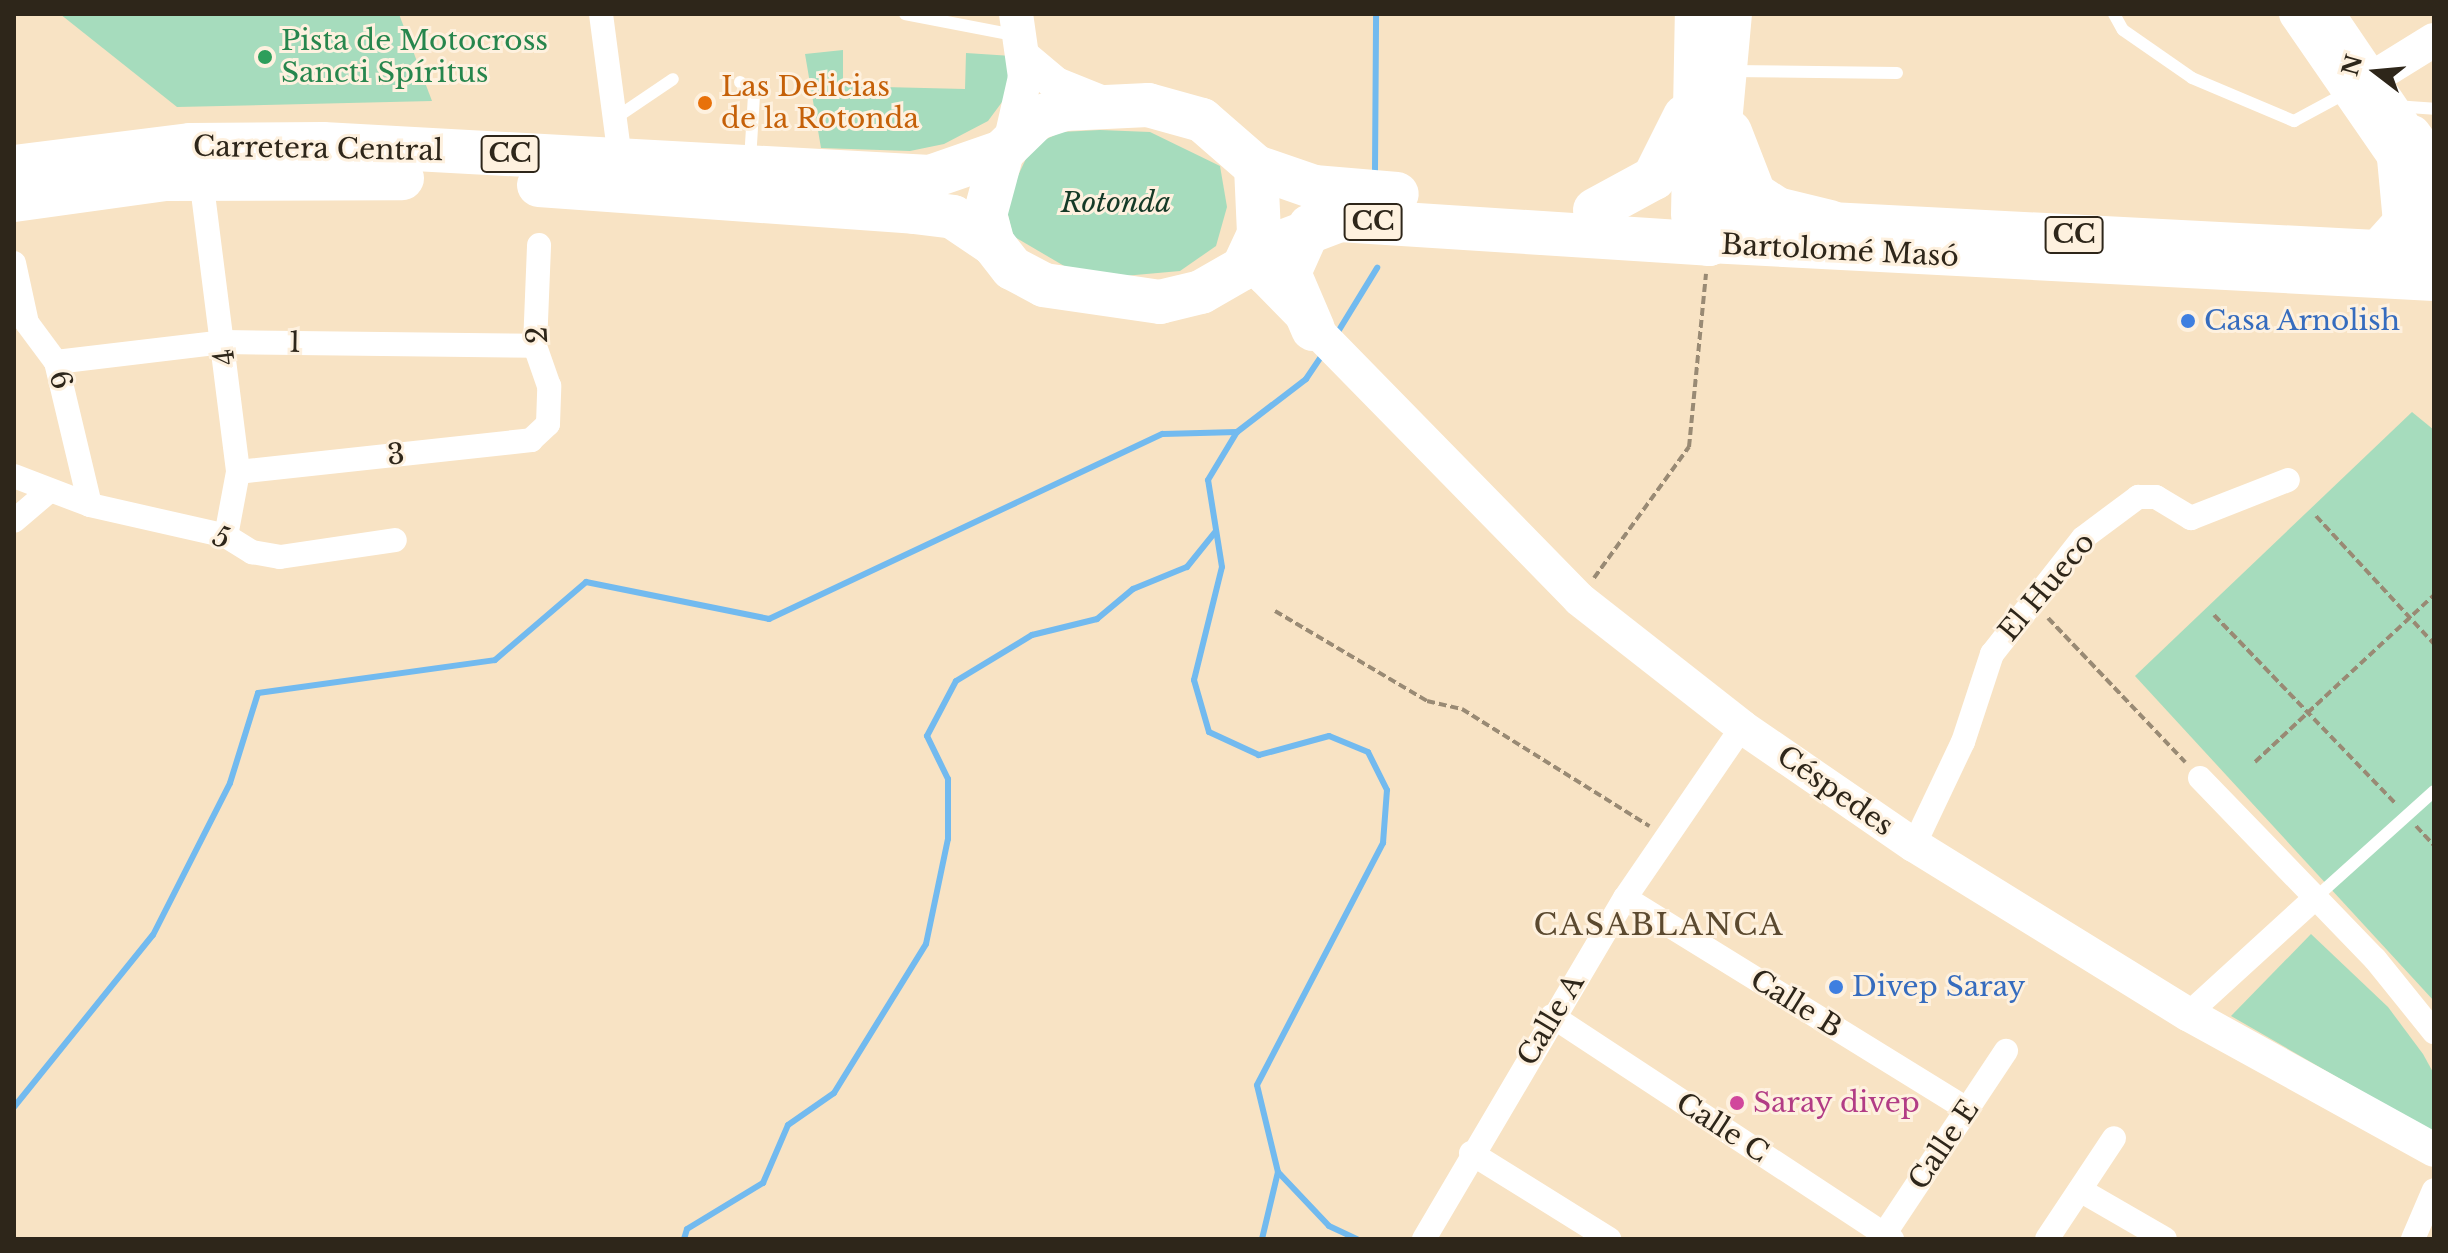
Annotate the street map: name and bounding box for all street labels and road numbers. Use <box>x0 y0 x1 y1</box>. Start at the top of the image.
street label: Carretera Central <box>193 130 443 168</box>
road number: CC <box>480 132 540 176</box>
road number: CC <box>1343 200 1403 244</box>
road number: CC <box>2044 213 2104 257</box>
street label: Bartolomé Masó <box>1720 228 1960 274</box>
street label: 1 <box>288 326 302 360</box>
street label: 2 <box>521 326 555 344</box>
street label: 4 <box>207 347 243 367</box>
street label: 6 <box>41 366 79 394</box>
street label: 3 <box>386 437 406 473</box>
street label: 5 <box>208 519 234 557</box>
street label: El Hueco <box>1992 526 2102 648</box>
street label: Céspedes <box>1771 739 1899 843</box>
street label: Calle B <box>1744 963 1848 1045</box>
street label: Calle A <box>1510 968 1592 1072</box>
street label: Calle C <box>1670 1086 1774 1170</box>
street label: Calle E <box>1902 1094 1986 1196</box>

